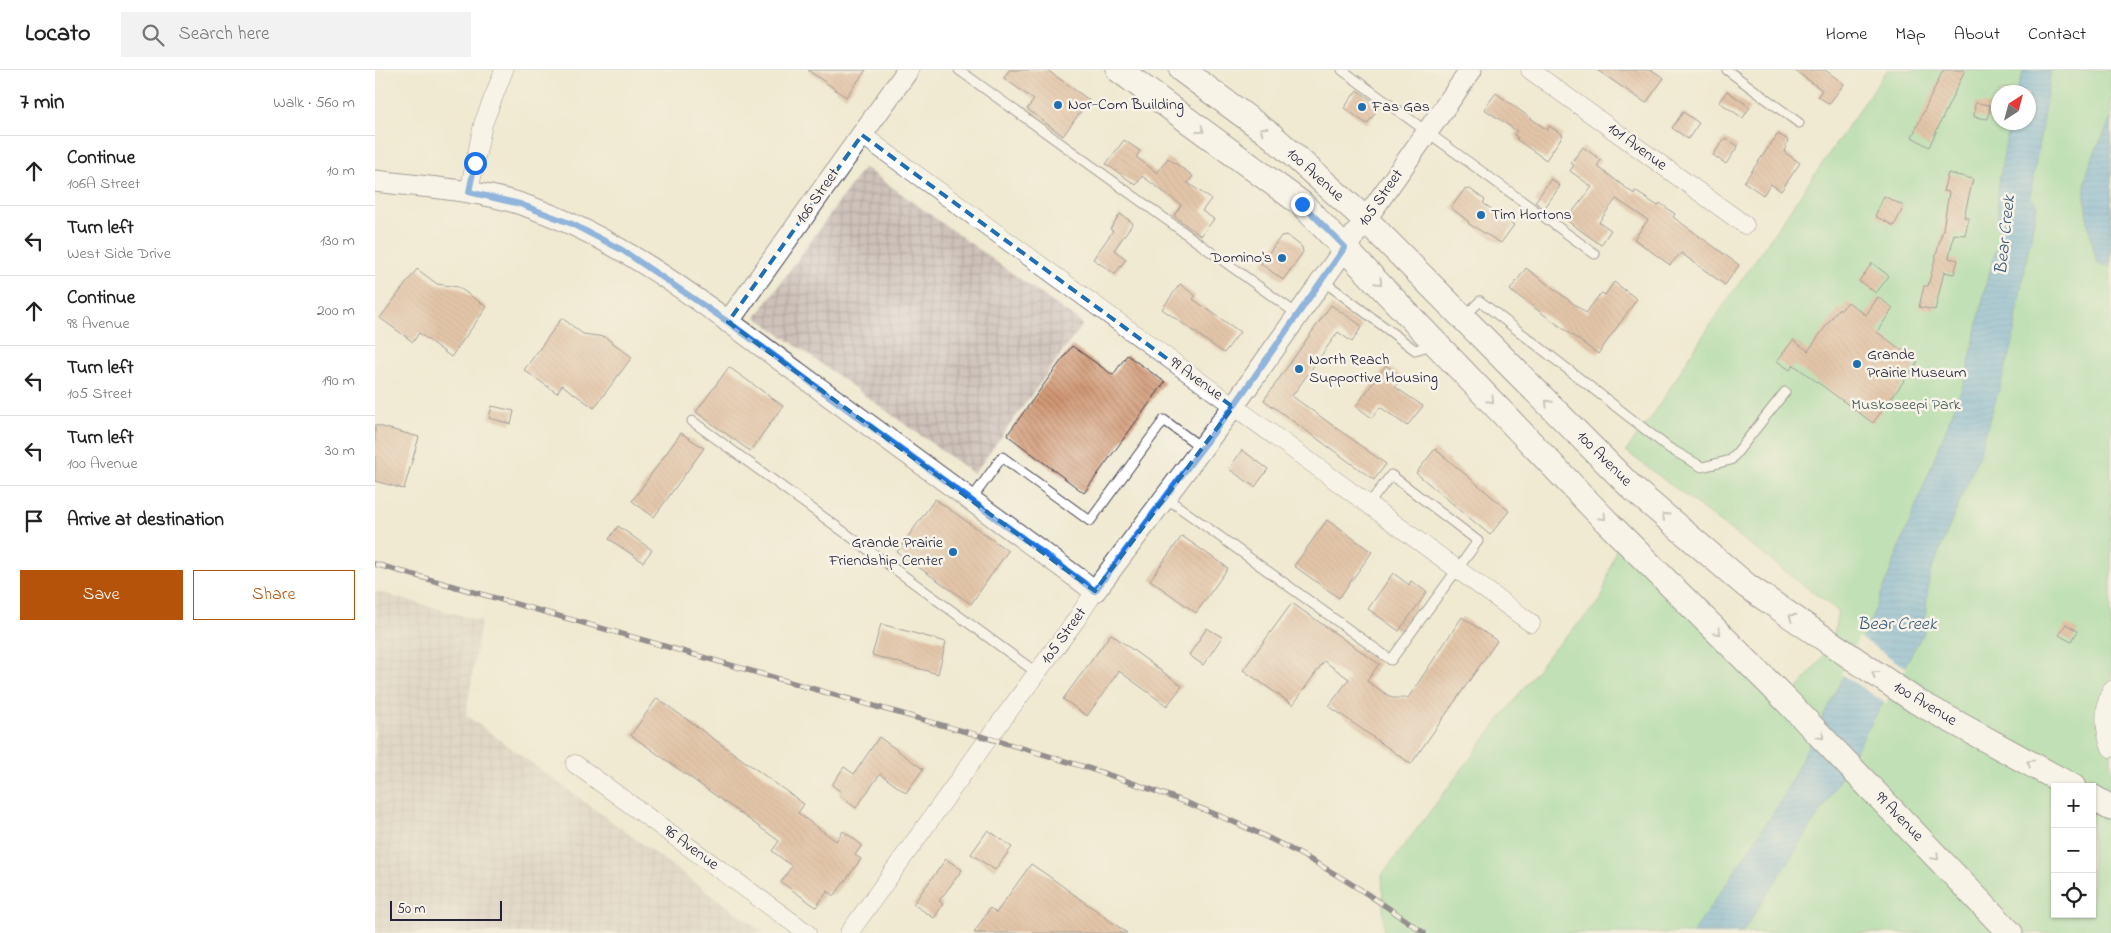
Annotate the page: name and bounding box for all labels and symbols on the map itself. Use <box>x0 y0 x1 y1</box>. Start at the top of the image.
north arrow <box>1991 85 2036 130</box>
place label: Nor-Com Building <box>1068 93 1184 117</box>
place label: Fas Gas <box>1371 95 1430 119</box>
marker: Nor-Com Building <box>1052 99 1064 111</box>
marker: Fas Gas <box>1356 101 1368 113</box>
street label: 101 Avenue <box>1602 117 1673 177</box>
one-way arrow <box>1195 124 1205 133</box>
one-way arrow <box>1259 127 1269 136</box>
street label: 100 Avenue <box>1281 142 1350 208</box>
route start <box>464 152 487 175</box>
street label: 106 Street <box>790 163 846 229</box>
street label: 105 Street <box>1352 164 1410 232</box>
route end <box>1291 193 1314 216</box>
water label: Bear Creek <box>1989 193 2023 276</box>
place label: Tim Hortons <box>1491 203 1572 227</box>
marker: Tim Hortons <box>1475 209 1487 221</box>
place label: Domino's <box>1210 246 1272 270</box>
marker: Domino's <box>1276 252 1288 264</box>
one-way arrow <box>1373 276 1382 285</box>
place label: Grande Prairie Museum <box>1867 343 1966 385</box>
place label: North Reach Supportive Housing <box>1309 348 1438 390</box>
street label: 99 Avenue <box>1164 351 1229 407</box>
marker: Grande Prairie Museum <box>1851 358 1863 370</box>
marker: North Reach Supportive Housing <box>1293 363 1305 375</box>
park label: Muskoseepi Park <box>1851 393 1962 417</box>
one-way arrow <box>1485 394 1494 403</box>
one-way arrow <box>1545 400 1554 409</box>
street label: 100 Avenue <box>1570 425 1638 493</box>
one-way arrow <box>1597 512 1606 521</box>
one-way arrow <box>1662 513 1671 522</box>
place label: Grande Prairie Friendship Center <box>828 531 944 573</box>
marker: Grande Prairie Friendship Center <box>947 546 959 558</box>
street label: 105 Street <box>1035 602 1093 670</box>
water label: Bear Creek <box>1857 612 1938 638</box>
one-way arrow <box>1788 614 1798 623</box>
one-way arrow <box>1712 626 1721 635</box>
one-way arrow <box>1871 671 1881 680</box>
street label: 100 Avenue <box>1888 675 1962 733</box>
one-way arrow <box>1815 731 1824 740</box>
one-way arrow <box>2026 760 2035 770</box>
street label: 99 Avenue <box>1869 787 1930 848</box>
street label: 96 Avenue <box>658 820 724 877</box>
one-way arrow <box>1930 851 1939 860</box>
scale bar <box>390 898 503 921</box>

